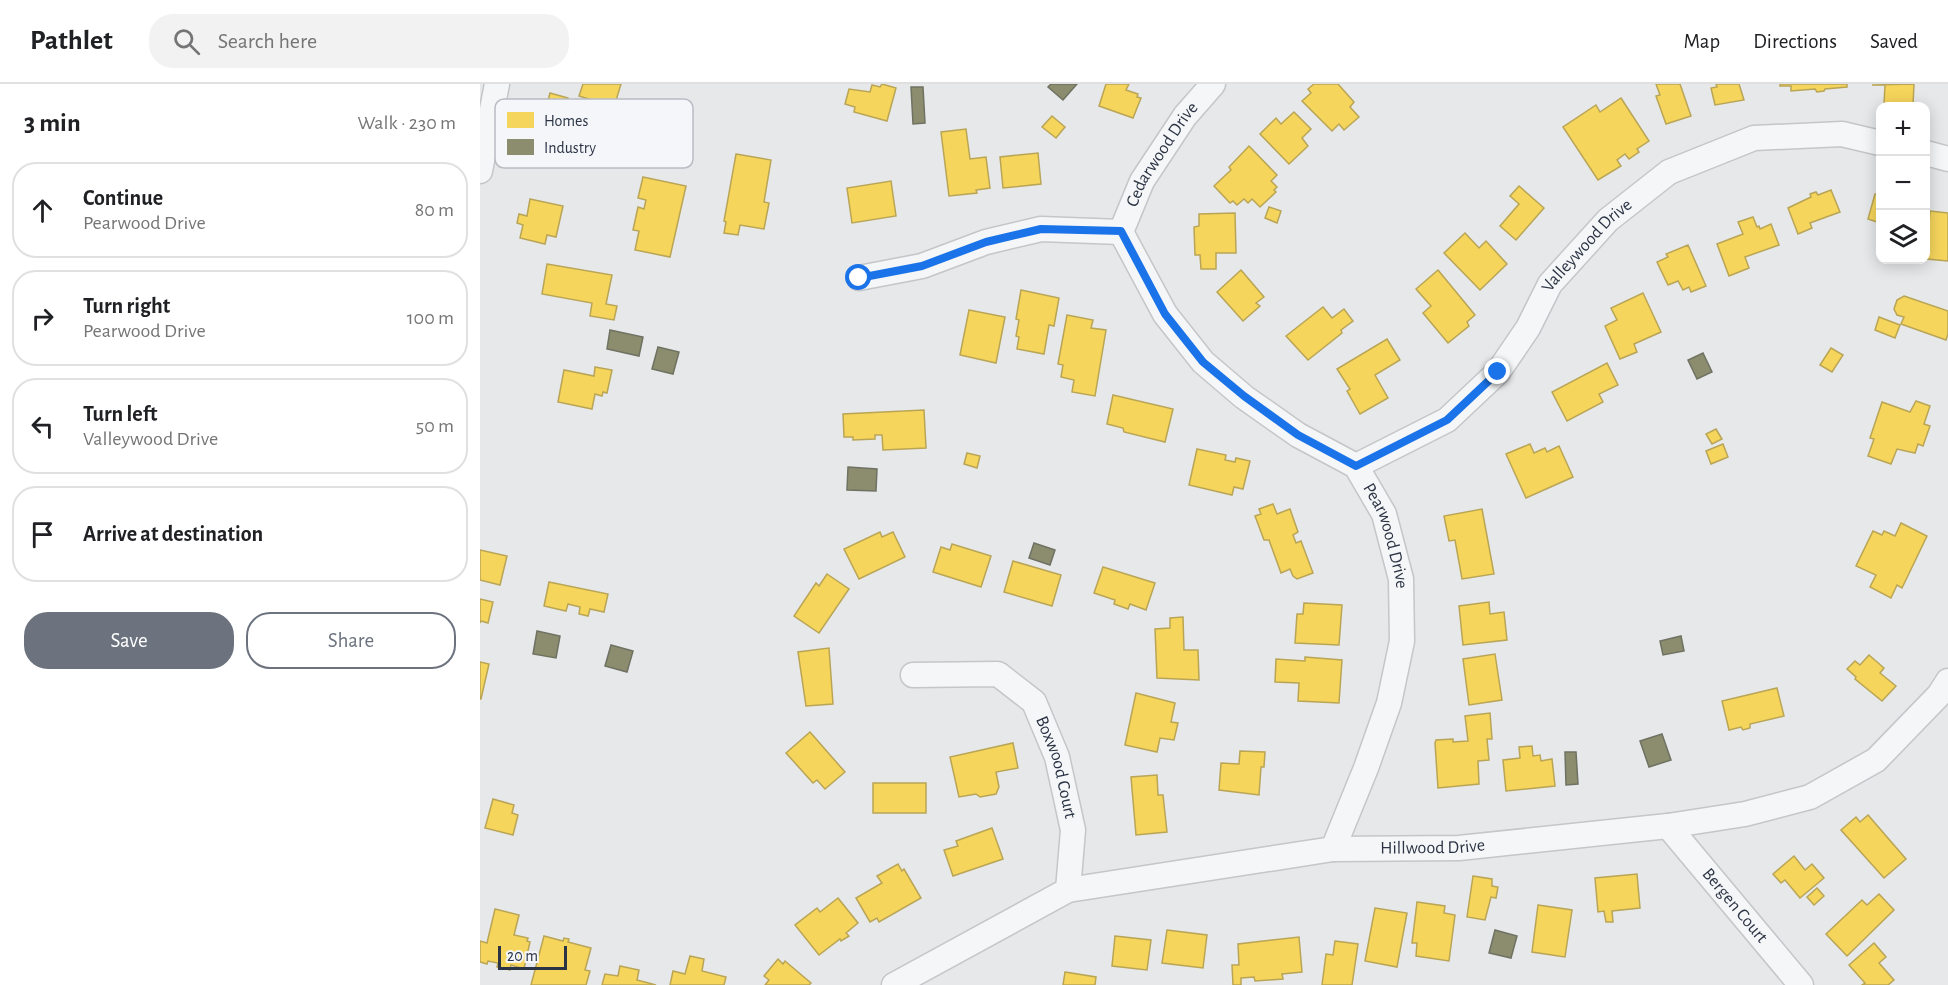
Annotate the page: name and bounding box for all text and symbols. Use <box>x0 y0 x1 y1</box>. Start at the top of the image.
search box <box>149 14 569 68</box>
icon: search <box>170 25 203 58</box>
text: Pathlet <box>30 27 113 55</box>
text: Search here <box>218 30 317 52</box>
text: Map <box>1684 31 1720 52</box>
text: Directions <box>1753 31 1837 52</box>
text: Saved <box>1870 31 1918 52</box>
legend <box>495 99 693 168</box>
street label: Cedarwood Drive <box>1123 99 1202 210</box>
map controls <box>1876 102 1930 264</box>
button: + <box>1876 102 1930 156</box>
text: 3 min <box>24 110 81 136</box>
text: Walk · 230 m <box>358 113 456 133</box>
text: Homes <box>544 113 588 129</box>
text: Industry <box>544 140 596 157</box>
button: − <box>1876 156 1930 210</box>
text: Continue <box>83 187 163 209</box>
icon: ahead <box>26 194 59 227</box>
street label: Valleywood Drive <box>1539 196 1636 295</box>
text: 80 m <box>415 200 454 220</box>
button: layers <box>1876 210 1930 264</box>
text: Pearwood Drive <box>83 213 206 233</box>
route start <box>845 264 871 290</box>
text: Turn right <box>83 295 170 317</box>
icon: right <box>26 302 59 335</box>
text: 100 m <box>407 308 454 328</box>
text: Pearwood Drive <box>83 321 206 341</box>
route end <box>1484 358 1510 384</box>
text: Turn left <box>83 403 157 425</box>
icon: left <box>26 410 59 443</box>
text: 50 m <box>416 416 454 436</box>
text: Valleywood Drive <box>83 429 218 449</box>
street label: Pearwood Drive <box>1359 480 1410 589</box>
icon: arrive <box>26 518 59 551</box>
text: Arrive at destination <box>83 523 263 545</box>
button: Save <box>24 612 234 669</box>
button: Share <box>246 612 456 669</box>
street label: Boxwood Court <box>1032 714 1079 821</box>
street label: Hillwood Drive <box>1380 836 1486 858</box>
street label: Bergen Court <box>1698 865 1771 947</box>
scale bar <box>498 943 567 970</box>
text: 20 m <box>507 948 538 964</box>

